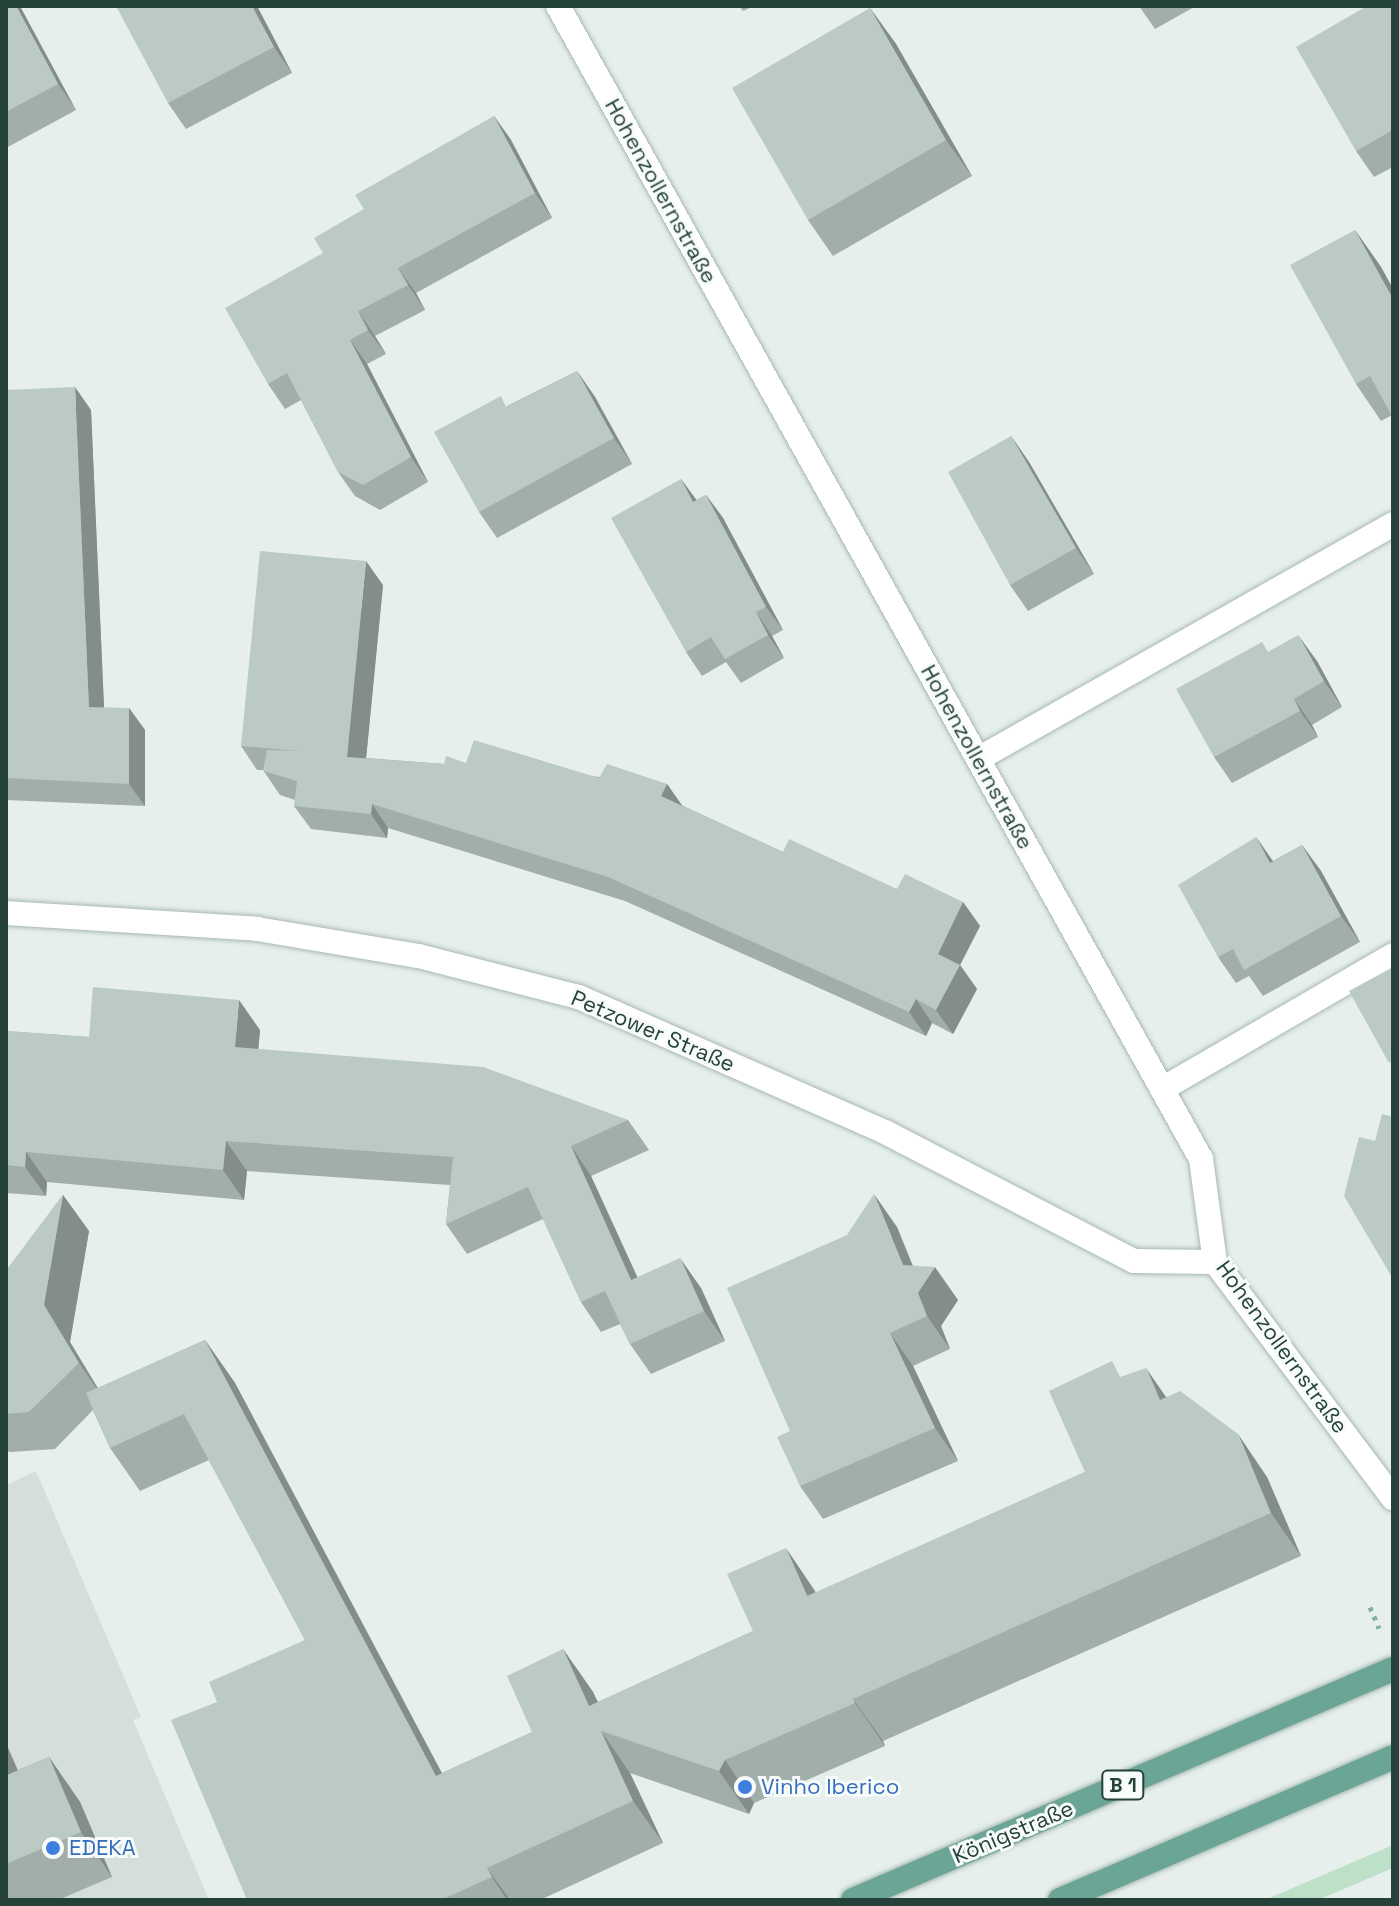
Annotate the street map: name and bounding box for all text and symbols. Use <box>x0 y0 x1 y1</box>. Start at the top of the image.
street label: Hohenzollernstraße <box>599 94 723 288</box>
street label: Hohenzollernstraße <box>915 660 1039 854</box>
street label: Petzower Straße <box>567 985 739 1077</box>
street label: Hohenzollernstraße <box>1210 1255 1354 1439</box>
road number: B 1 <box>1101 1769 1145 1801</box>
place label: Vinho Iberico <box>761 1774 899 1800</box>
marker: Vinho Iberico <box>736 1778 754 1796</box>
street label: Königstraße <box>949 1795 1077 1869</box>
place label: EDEKA <box>69 1835 136 1861</box>
marker: EDEKA <box>44 1839 62 1857</box>

